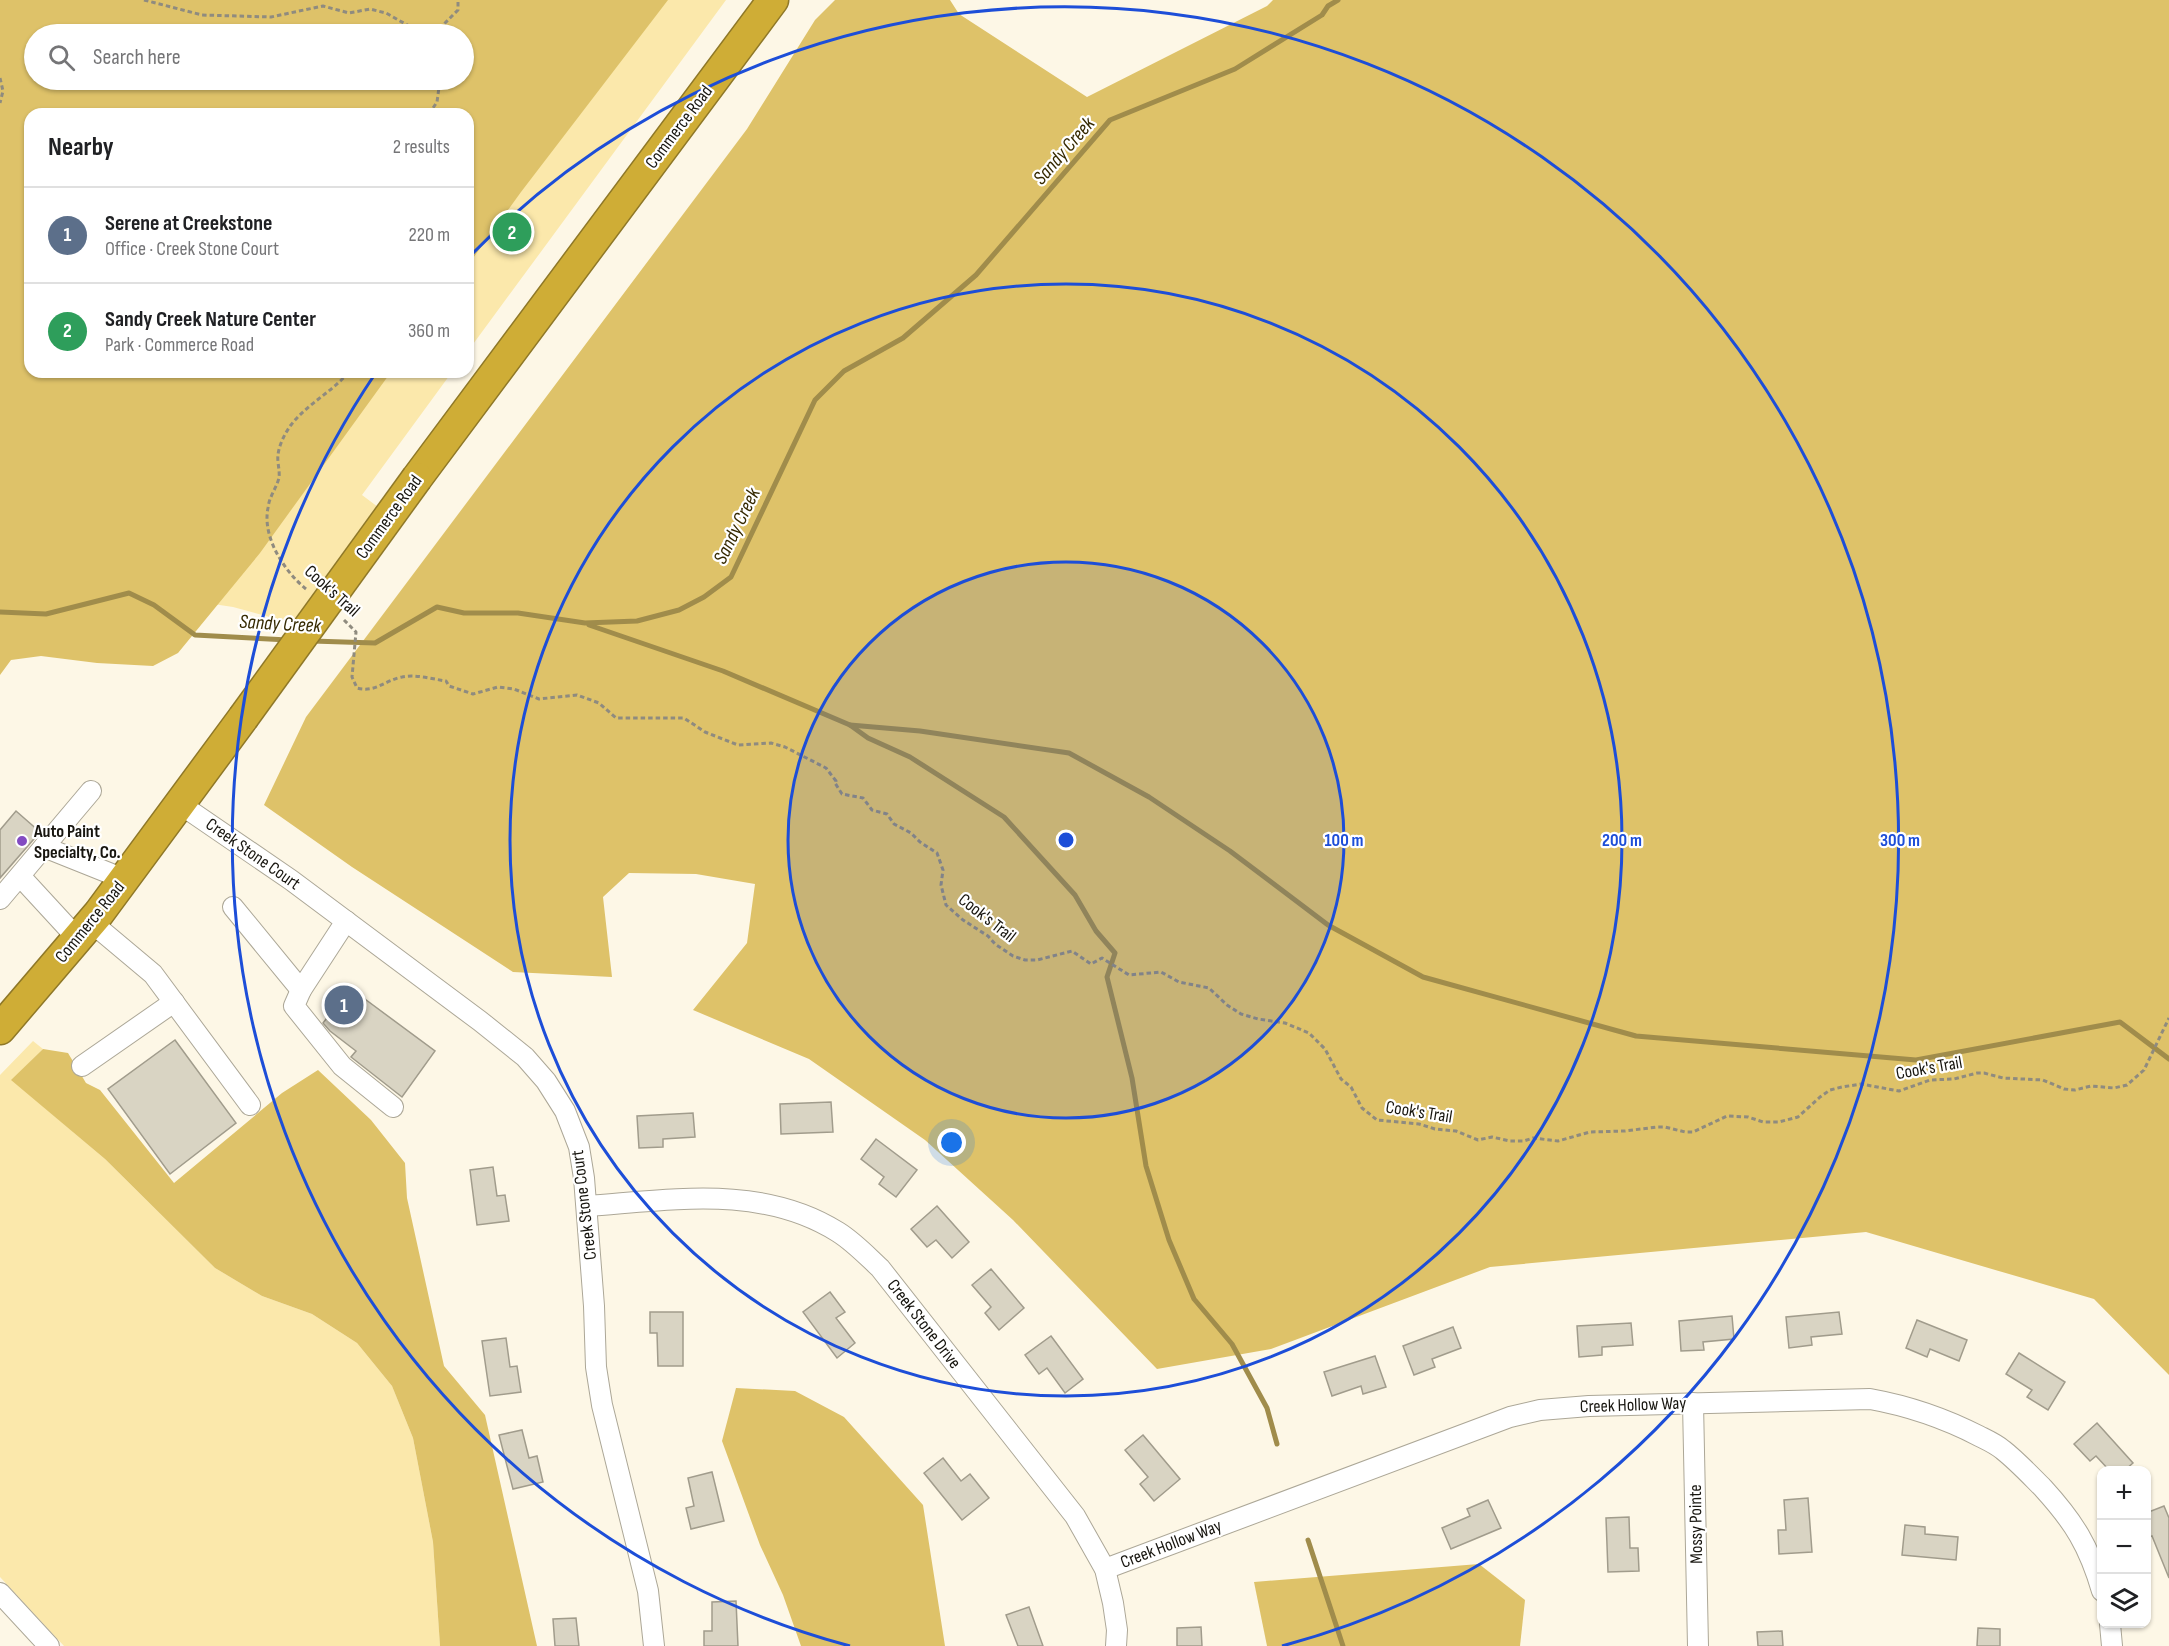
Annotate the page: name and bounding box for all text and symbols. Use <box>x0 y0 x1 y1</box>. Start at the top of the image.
search box <box>24 24 474 90</box>
icon: search <box>45 41 78 74</box>
text: Search here <box>93 44 180 71</box>
street label: Commerce Road <box>641 81 717 173</box>
water label: Sandy Creek <box>1028 112 1100 190</box>
text: Nearby <box>48 132 114 163</box>
text: 2 results <box>393 135 450 159</box>
text: Serene at Creekstone <box>105 210 272 237</box>
pin: 2 <box>492 210 532 254</box>
text: 1 <box>64 223 71 247</box>
text: 220 m <box>409 223 450 247</box>
text: Office · Creek Stone Court <box>105 237 279 261</box>
text: Sandy Creek Nature Center <box>105 306 316 333</box>
text: 2 <box>63 319 72 343</box>
text: 360 m <box>408 319 450 343</box>
text: Park · Commerce Road <box>105 333 254 357</box>
street label: Commerce Road <box>352 471 426 563</box>
water label: Sandy Creek <box>708 484 766 568</box>
street label: Cook's Trail <box>300 561 364 621</box>
water label: Sandy Creek <box>239 610 322 638</box>
street label: Creek Stone Court <box>202 814 305 895</box>
place label: Auto Paint Specialty, Co. <box>33 821 121 863</box>
centre of rings <box>1056 830 1076 850</box>
text: 100 m <box>1325 830 1364 851</box>
text: 200 m <box>1602 830 1642 851</box>
text: 300 m <box>1880 830 1920 851</box>
marker: Auto Paint Specialty, Co. <box>15 834 29 848</box>
street label: Commerce Road <box>51 877 129 967</box>
street label: Cook's Trail <box>954 889 1020 947</box>
pin: 1 <box>324 982 364 1028</box>
street label: Cook's Trail <box>1894 1052 1964 1084</box>
street label: Cook's Trail <box>1384 1096 1454 1128</box>
your location <box>937 1128 966 1157</box>
street label: Creek Stone Court <box>567 1148 601 1261</box>
street label: Creek Stone Drive <box>883 1275 965 1373</box>
street label: Creek Hollow Way <box>1579 1393 1687 1417</box>
map controls <box>2097 1466 2151 1628</box>
button: + <box>2097 1466 2151 1520</box>
street label: Mossy Pointe <box>1685 1484 1707 1564</box>
street label: Creek Hollow Way <box>1118 1515 1224 1573</box>
button: − <box>2097 1520 2151 1574</box>
button: layers <box>2097 1574 2151 1628</box>

